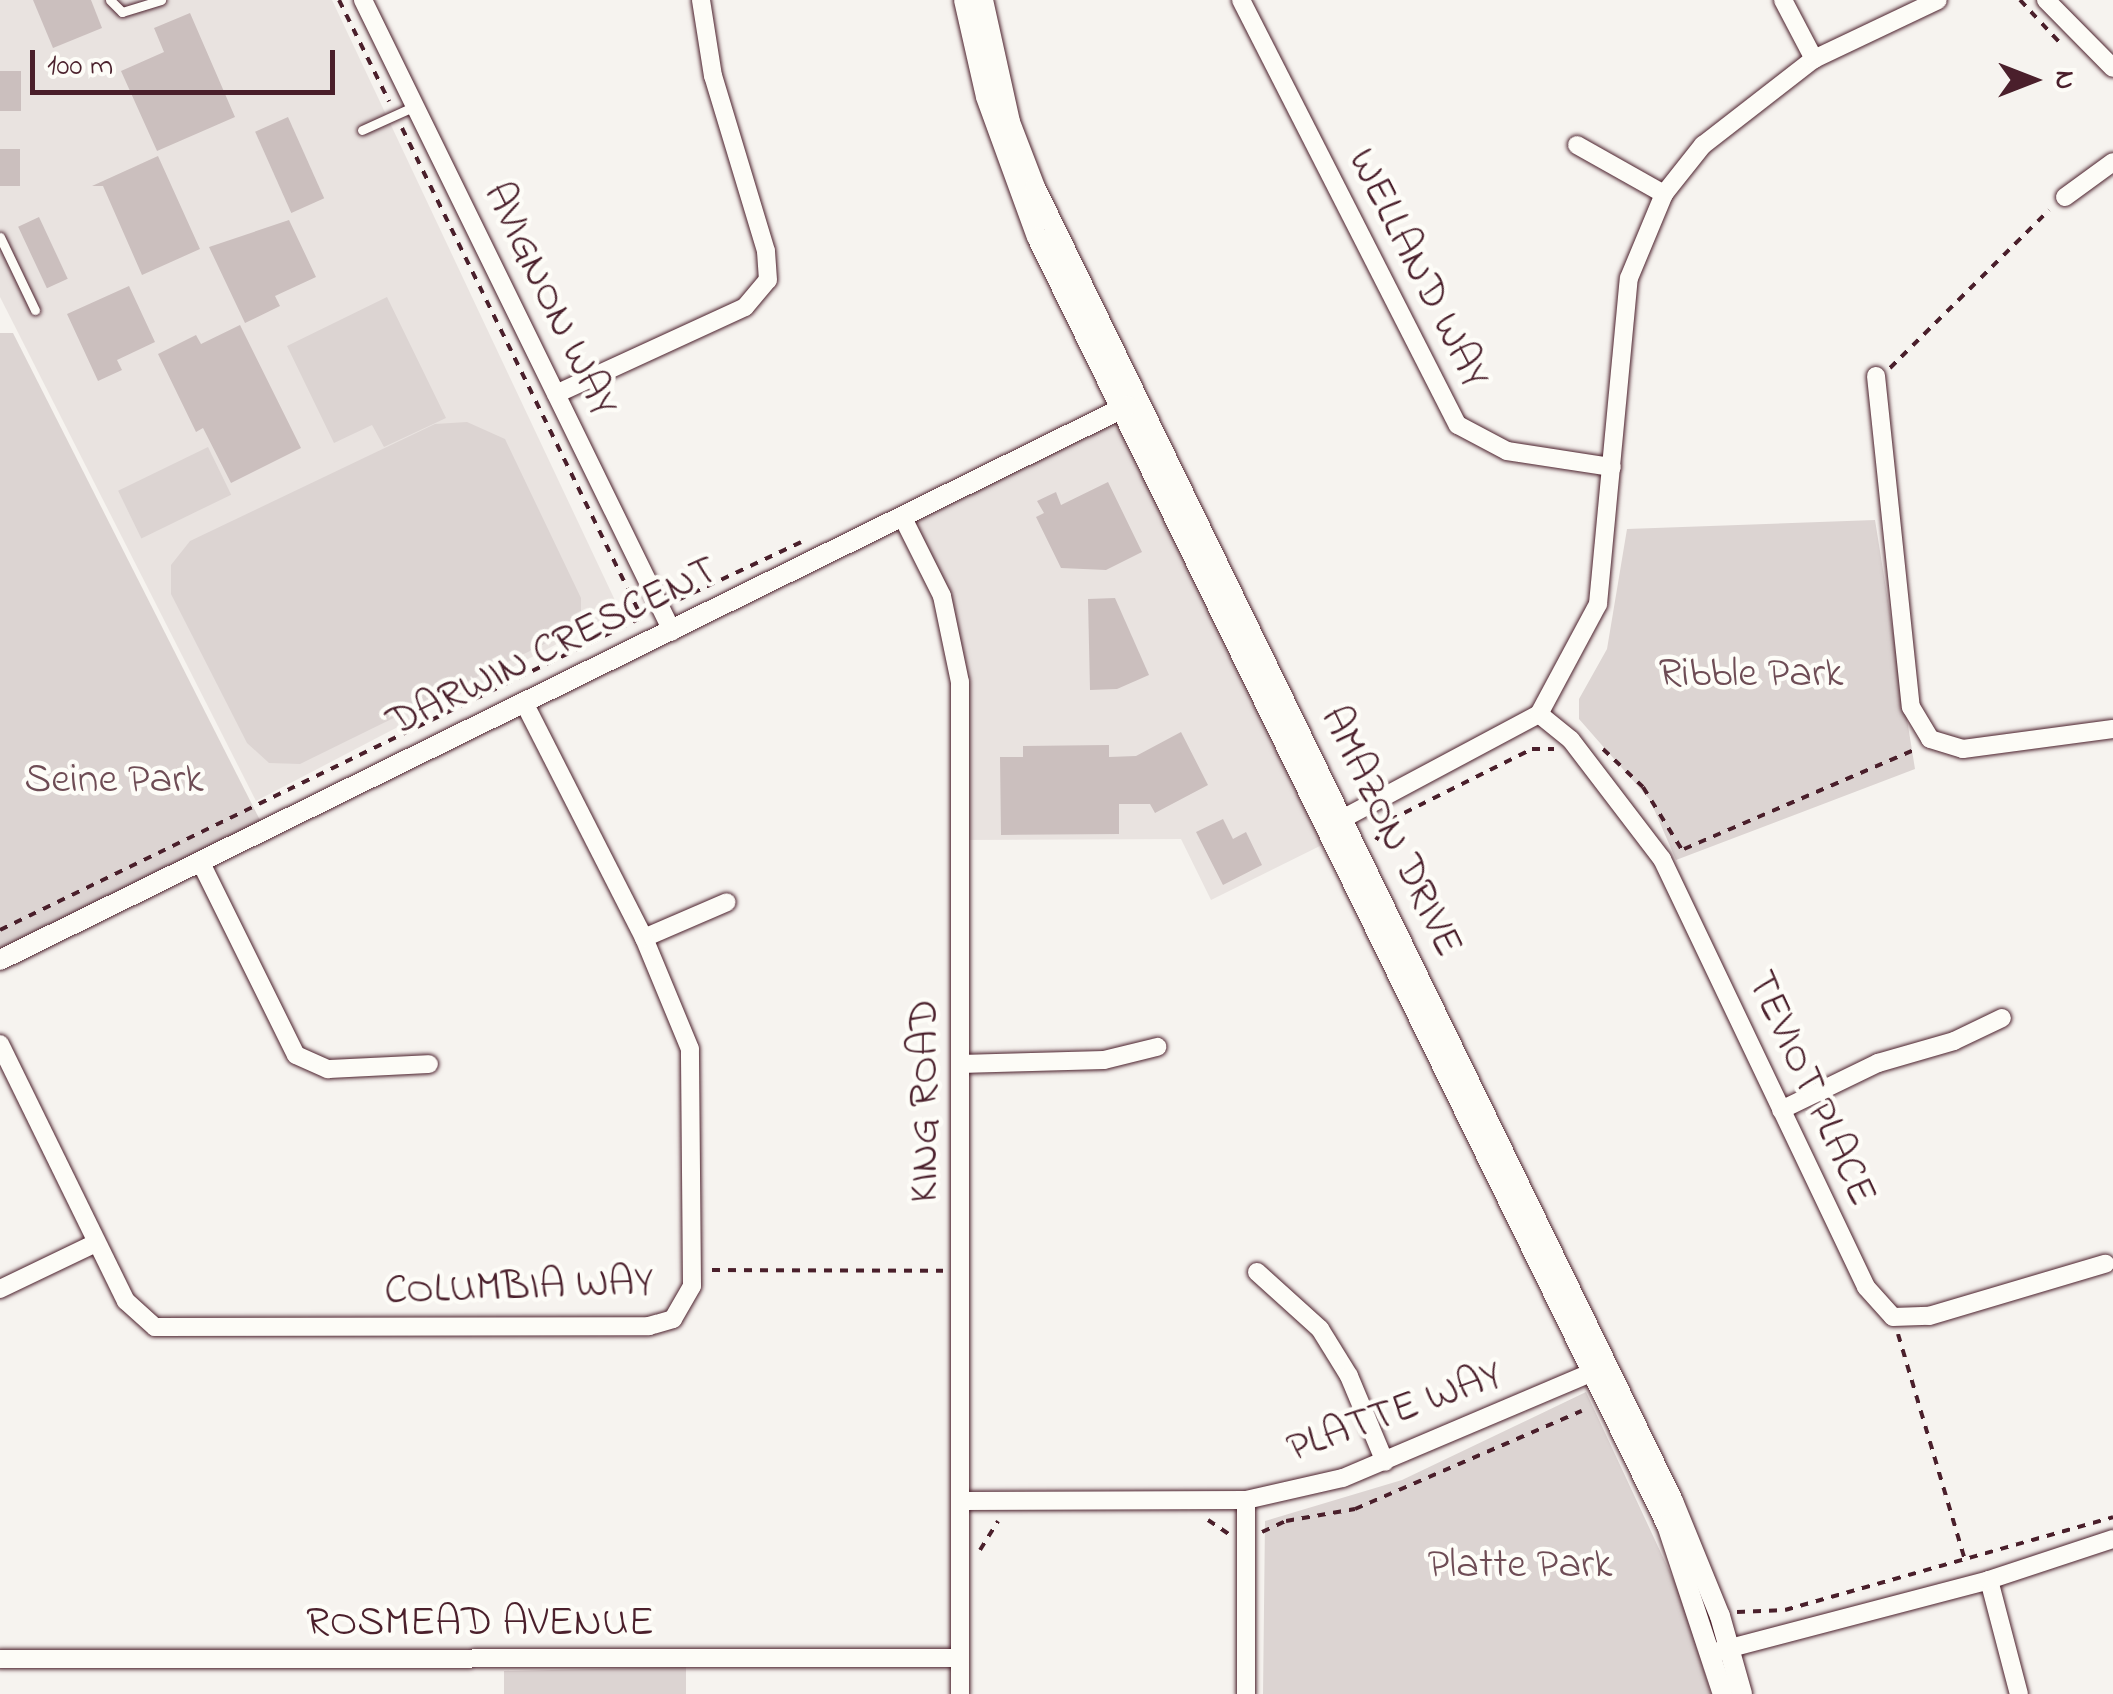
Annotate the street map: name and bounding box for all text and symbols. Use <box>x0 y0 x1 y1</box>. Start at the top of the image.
scale bar <box>35 30 340 92</box>
north arrow <box>1983 30 2083 130</box>
text: 100 m <box>47 45 113 89</box>
text: N <box>2043 71 2084 89</box>
street label: WELLAND WAY <box>1335 141 1499 397</box>
street label: AVIGNON WAY <box>471 175 627 425</box>
street label: DARWIN CRESCENT <box>380 546 726 750</box>
park label: Ribble Park <box>1659 650 1843 700</box>
street label: AMAZON DRIVE <box>1308 699 1472 965</box>
park label: Seine Park <box>24 756 204 806</box>
street label: TEVIOT PLACE <box>1734 964 1886 1214</box>
street label: KING ROAD <box>901 999 951 1203</box>
street label: COLUMBIA WAY <box>384 1258 654 1318</box>
street label: PLATTE WAY <box>1281 1351 1509 1475</box>
park label: Platte Park <box>1428 1541 1612 1591</box>
street label: ROSMEAD AVENUE <box>306 1599 654 1649</box>

